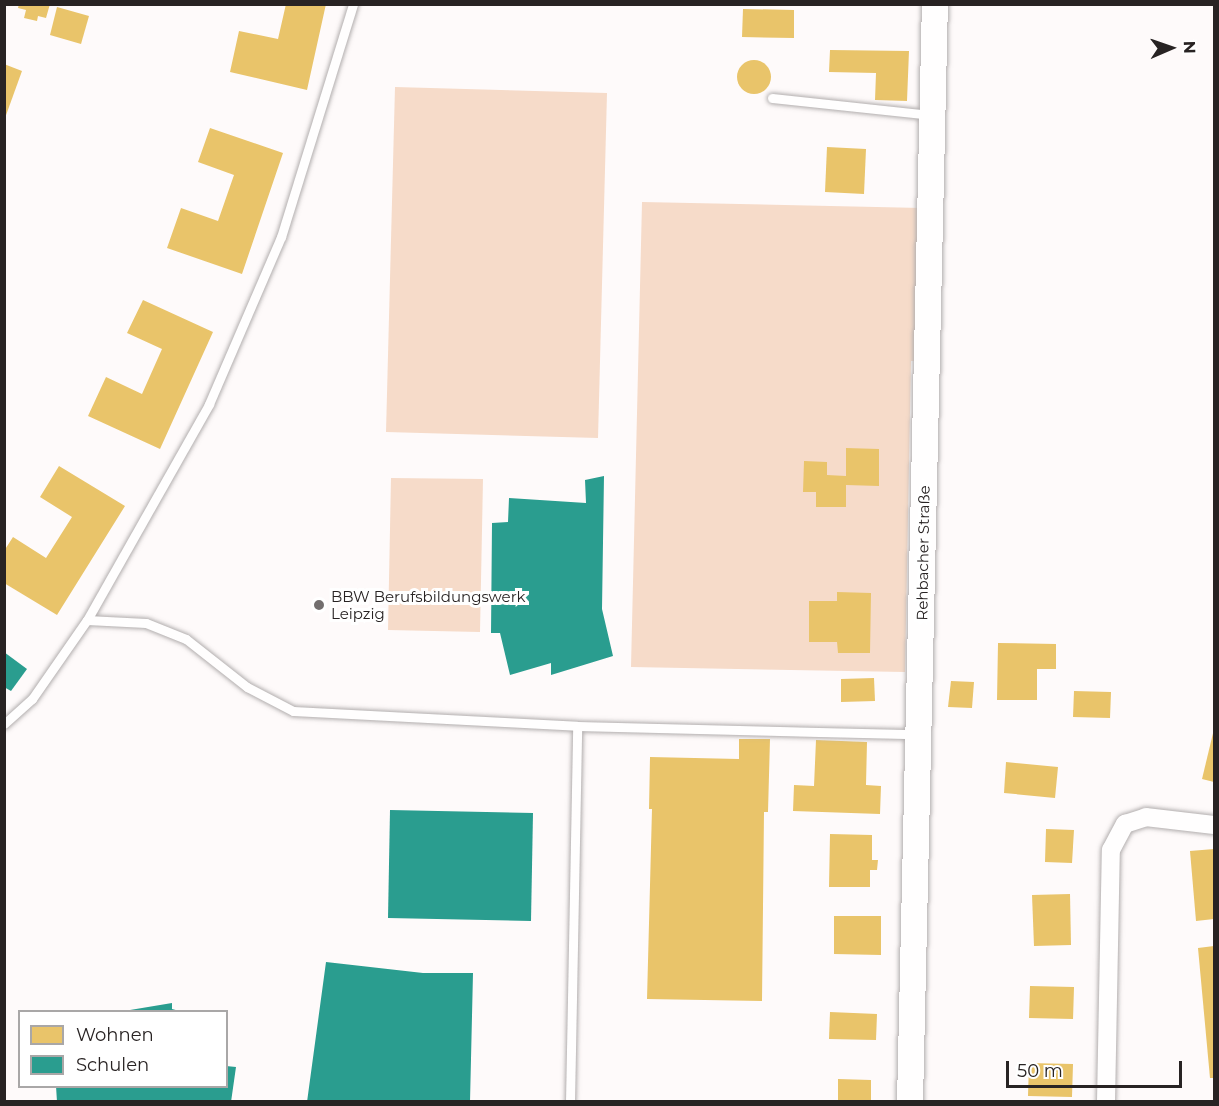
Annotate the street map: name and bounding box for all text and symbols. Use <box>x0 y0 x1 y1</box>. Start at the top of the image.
north arrow <box>1141 18 1201 78</box>
text: N <box>1180 41 1199 54</box>
street label: Rehbacher Straße <box>913 485 933 621</box>
place label: BBW Berufsbildungswerk Leipzig <box>331 587 526 622</box>
marker: BBW Berufsbildungswerk Leipzig <box>312 598 326 612</box>
legend <box>18 1010 228 1088</box>
text: Wohnen <box>76 1024 154 1046</box>
scale bar <box>1009 1049 1184 1087</box>
text: Schulen <box>76 1054 149 1076</box>
text: 50 m <box>1017 1060 1063 1082</box>

